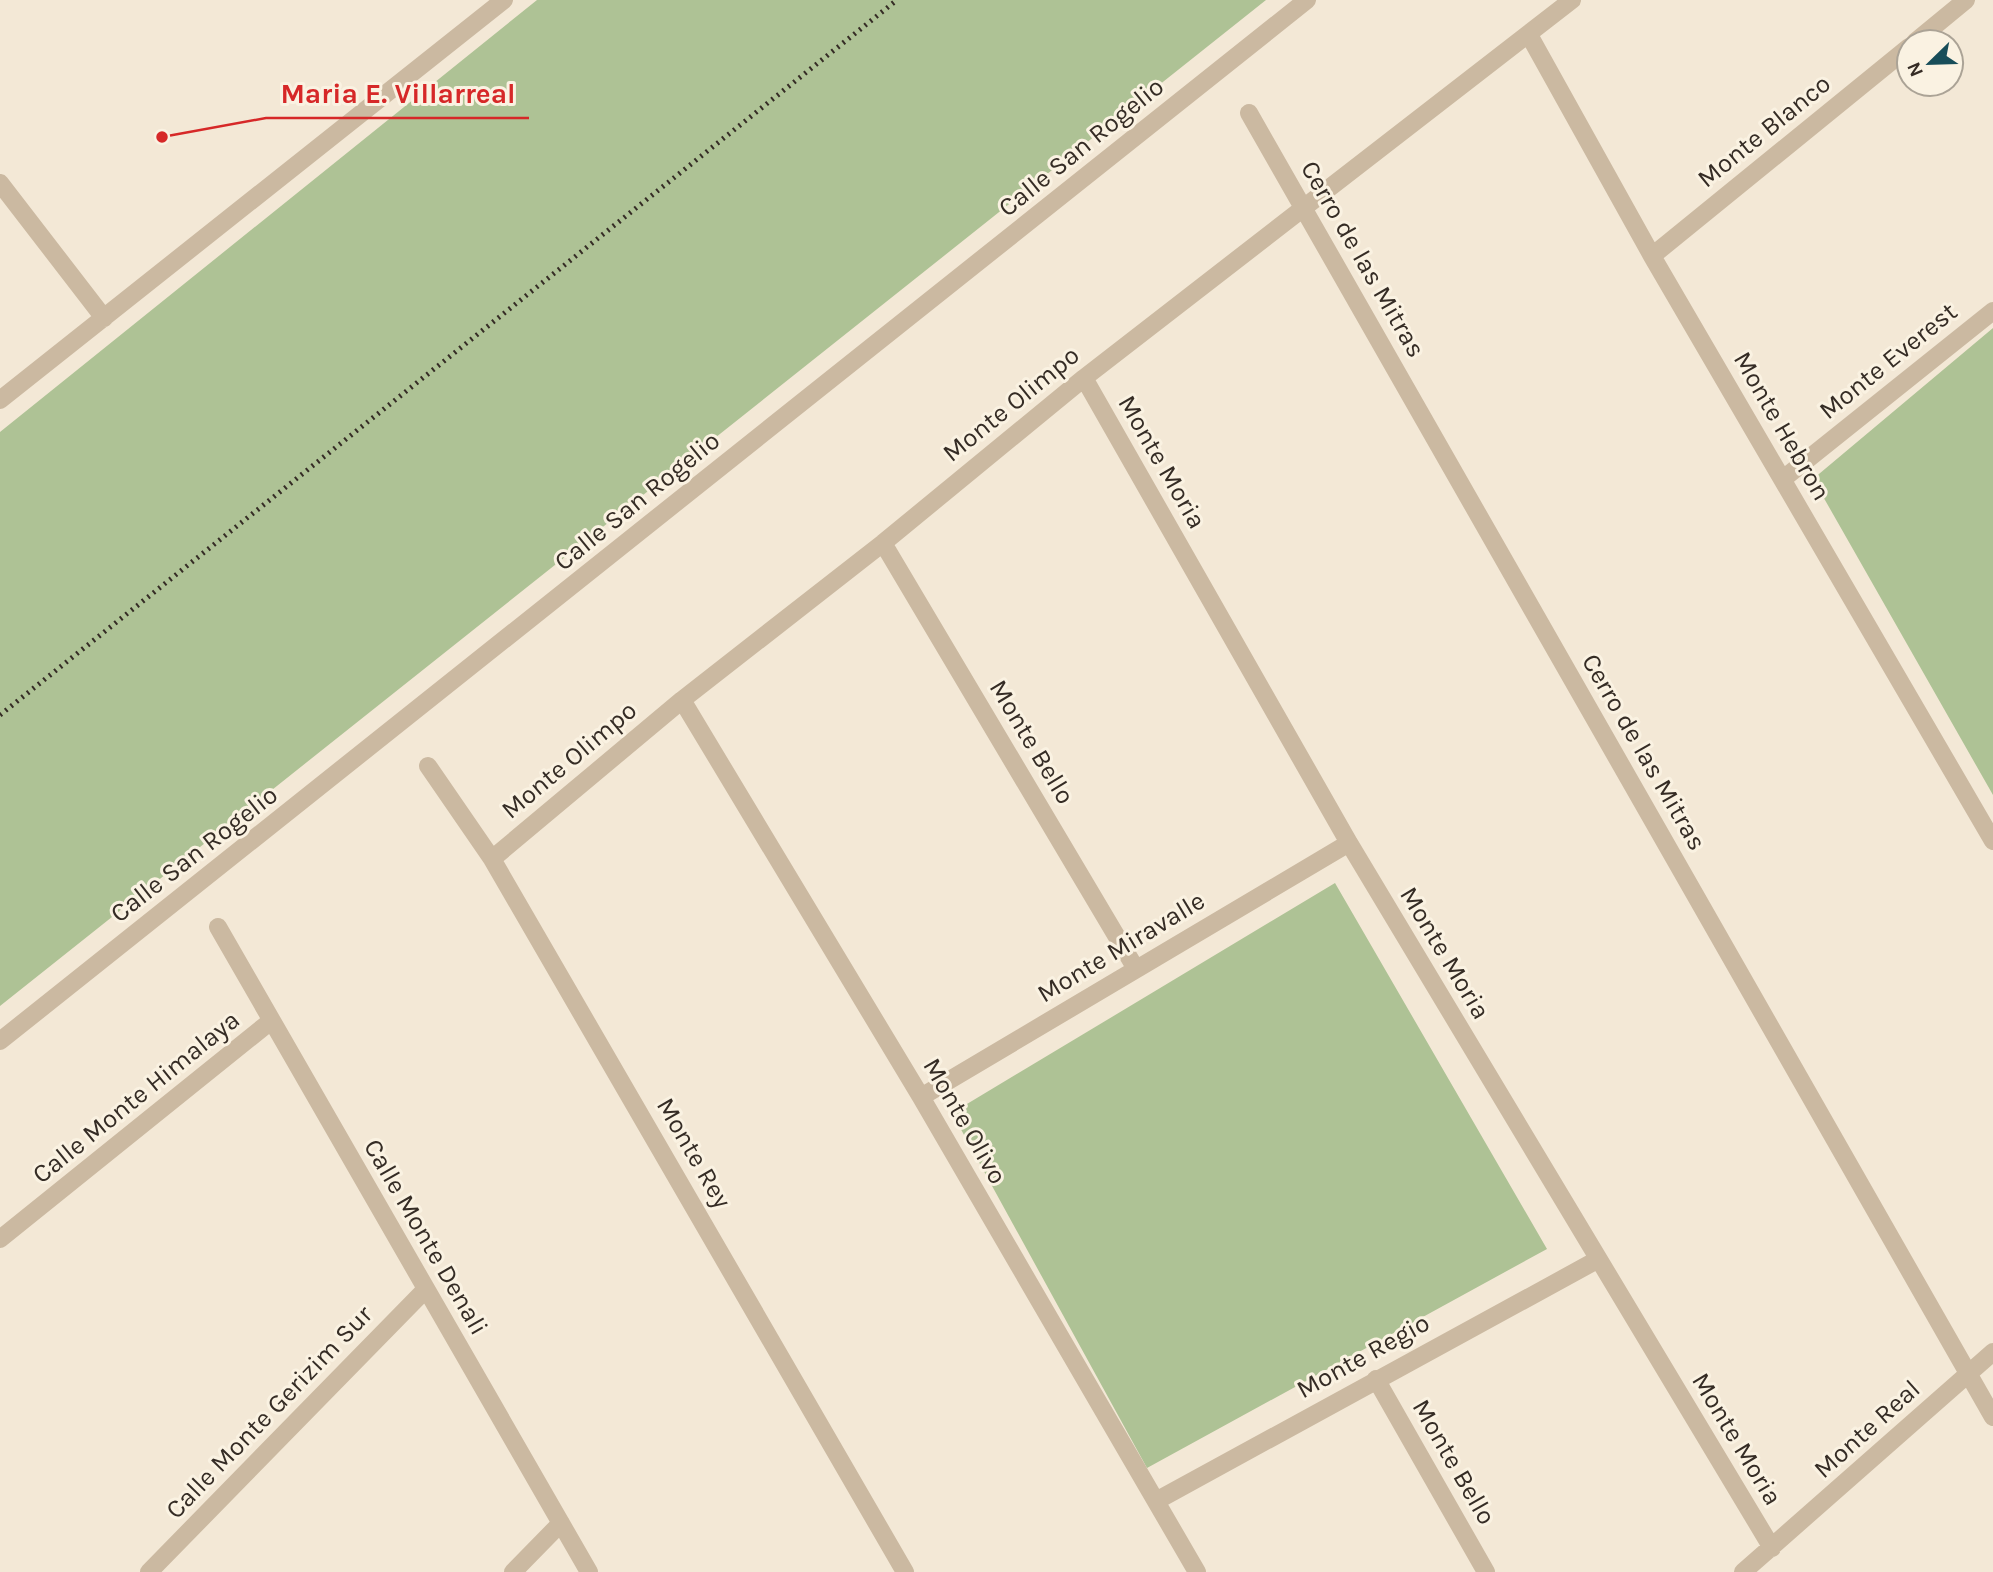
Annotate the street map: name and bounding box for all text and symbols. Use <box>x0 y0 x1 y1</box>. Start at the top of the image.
north arrow <box>1895 28 1965 98</box>
text: N <box>1902 59 1928 80</box>
street label: Monte Blanco <box>1691 68 1837 194</box>
callout: Maria E. Villarreal <box>266 69 529 118</box>
street label: Calle San Rogelio <box>992 71 1170 223</box>
text: Maria E. Villarreal <box>280 77 516 110</box>
street label: Cerro de las Mitras <box>1294 155 1432 363</box>
street label: Monte Everest <box>1813 296 1963 426</box>
street label: Monte Olimpo <box>936 339 1086 469</box>
street label: Monte Hebron <box>1727 346 1837 506</box>
street label: Monte Moria <box>1111 390 1213 534</box>
street label: Calle San Rogelio <box>548 425 726 577</box>
street label: Cerro de las Mitras <box>1575 648 1713 856</box>
street label: Monte Bello <box>983 674 1081 810</box>
street label: Monte Olimpo <box>495 695 643 825</box>
street label: Calle San Rogelio <box>104 779 284 929</box>
street label: Monte Moria <box>1393 881 1497 1025</box>
street label: Monte Miravalle <box>1032 885 1210 1009</box>
street label: Calle Monte Himalaya <box>26 1004 246 1190</box>
street label: Monte Olivo <box>916 1052 1014 1190</box>
street label: Monte Rey <box>650 1092 738 1214</box>
street label: Calle Monte Denali <box>357 1134 495 1340</box>
street label: Calle Monte Gerizim Sur <box>159 1299 379 1525</box>
street label: Monte Regio <box>1291 1307 1435 1405</box>
street label: Monte Moria <box>1685 1367 1789 1511</box>
street label: Monte Real <box>1808 1373 1926 1485</box>
street label: Monte Bello <box>1406 1394 1502 1530</box>

